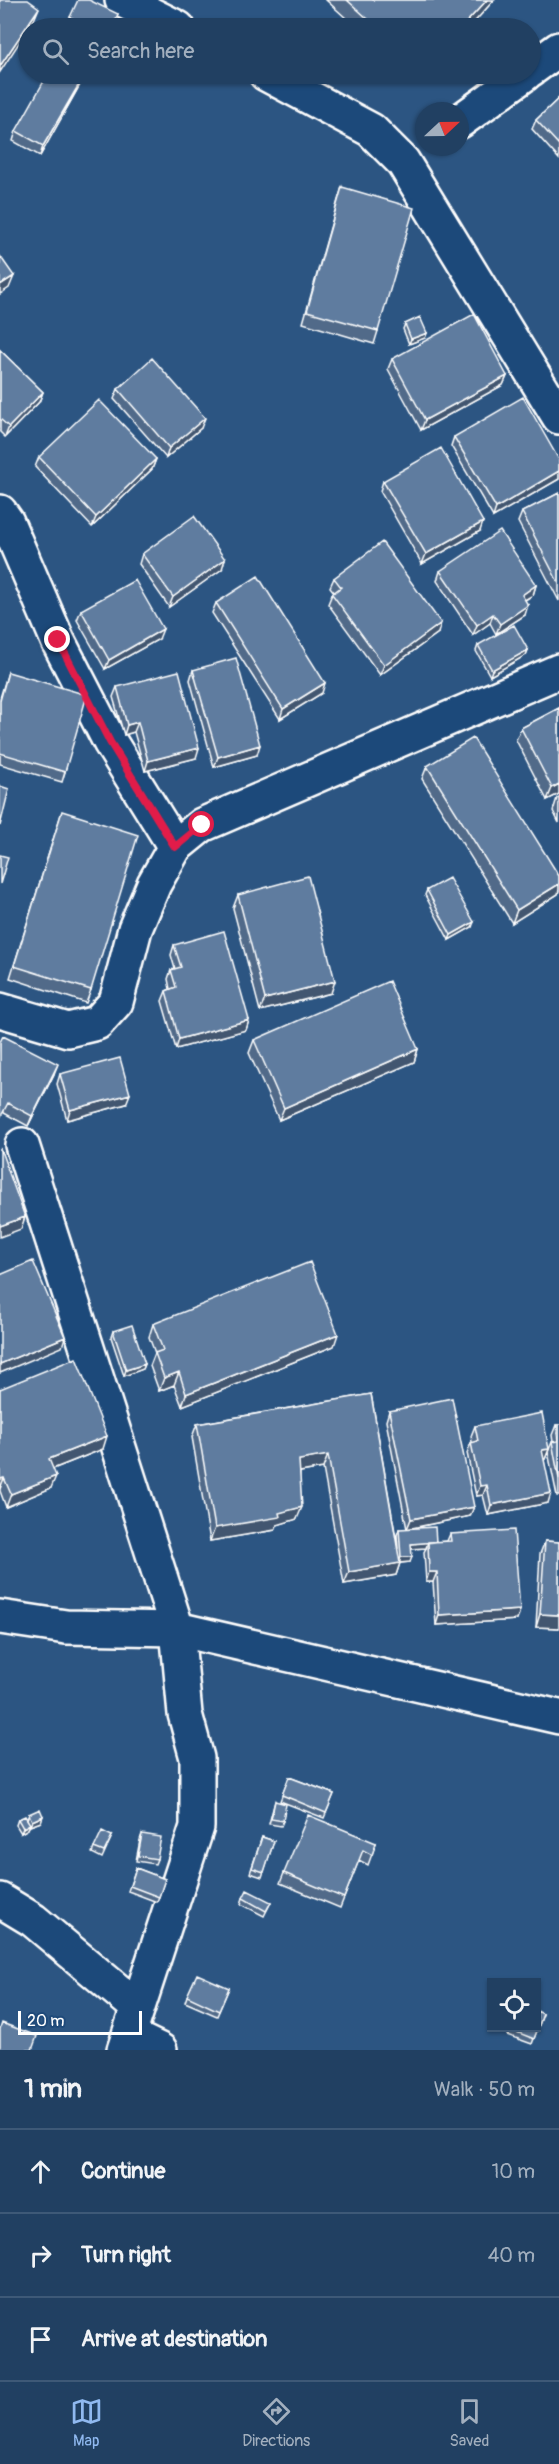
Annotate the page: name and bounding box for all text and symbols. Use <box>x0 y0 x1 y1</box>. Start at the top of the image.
search box <box>18 18 541 84</box>
icon: search <box>39 35 72 68</box>
text: Search here <box>87 37 194 65</box>
north arrow <box>415 102 469 156</box>
route end <box>44 626 70 652</box>
route start <box>188 811 214 837</box>
map controls <box>487 1978 541 2032</box>
button: locate <box>487 1978 541 2032</box>
scale bar <box>18 2008 142 2036</box>
text: 20 m <box>27 2011 65 2031</box>
text: 1 min <box>24 2073 82 2105</box>
text: Walk · 50 m <box>434 2077 535 2102</box>
icon: ahead <box>24 2155 57 2188</box>
text: Continue <box>81 2157 165 2185</box>
text: 10 m <box>491 2159 535 2184</box>
icon: right <box>24 2239 57 2272</box>
text: Turn right <box>81 2241 171 2269</box>
text: 40 m <box>488 2243 535 2268</box>
icon: arrive <box>24 2323 57 2356</box>
text: Arrive at destination <box>81 2325 267 2353</box>
tab: Map <box>70 2395 103 2451</box>
tab: Directions <box>242 2395 310 2451</box>
tab: Saved <box>450 2395 489 2451</box>

